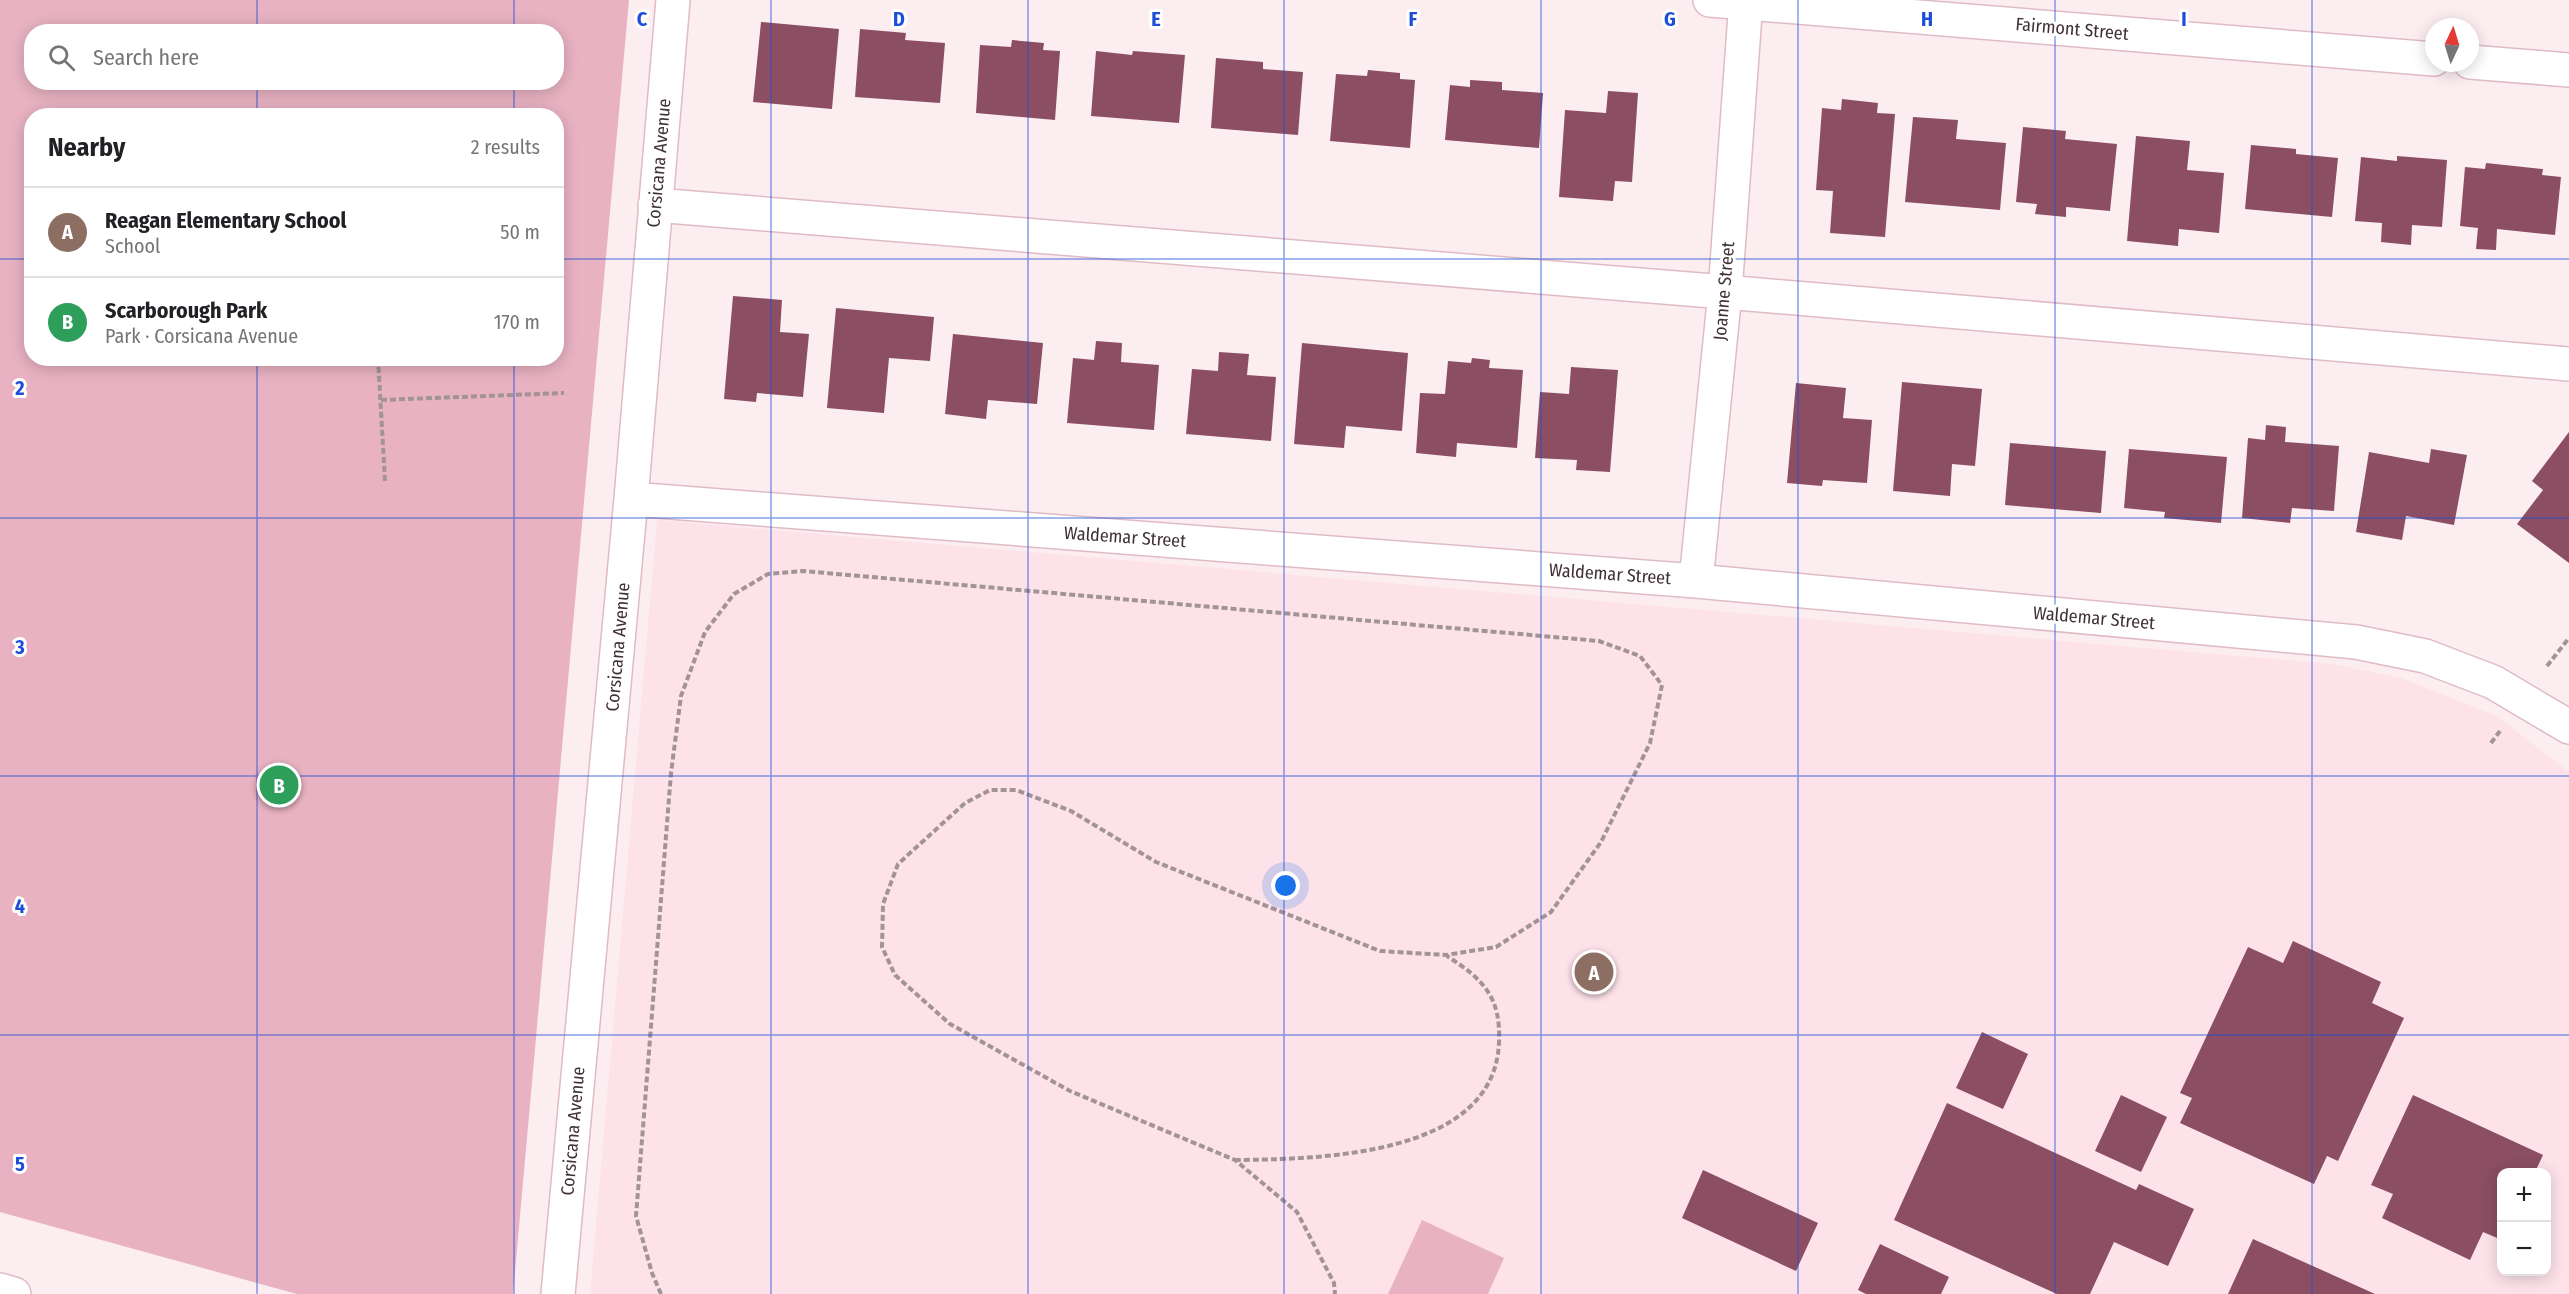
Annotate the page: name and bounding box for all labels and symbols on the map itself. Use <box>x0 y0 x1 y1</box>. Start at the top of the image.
text: C <box>637 7 648 31</box>
text: D <box>893 7 905 31</box>
text: E <box>1151 7 1161 31</box>
text: F <box>1409 7 1418 31</box>
text: G <box>1664 7 1676 31</box>
text: H <box>1921 7 1933 31</box>
text: I <box>2181 7 2187 31</box>
street label: Fairmont Street <box>2014 13 2130 45</box>
north arrow <box>2425 18 2479 72</box>
street label: Corsicana Avenue <box>642 97 676 228</box>
street label: Joanne Street <box>1709 240 1739 341</box>
text: 2 <box>14 376 25 400</box>
street label: Waldemar Street <box>1063 522 1187 552</box>
street label: Waldemar Street <box>1548 559 1672 589</box>
street label: Corsicana Avenue <box>601 581 635 712</box>
street label: Waldemar Street <box>2032 602 2156 634</box>
text: 3 <box>14 635 25 659</box>
pin: B <box>260 762 298 808</box>
your location <box>1271 871 1300 900</box>
text: 4 <box>15 894 25 918</box>
pin: A <box>1574 950 1614 994</box>
street label: Corsicana Avenue <box>556 1065 590 1196</box>
text: 5 <box>15 1152 25 1176</box>

